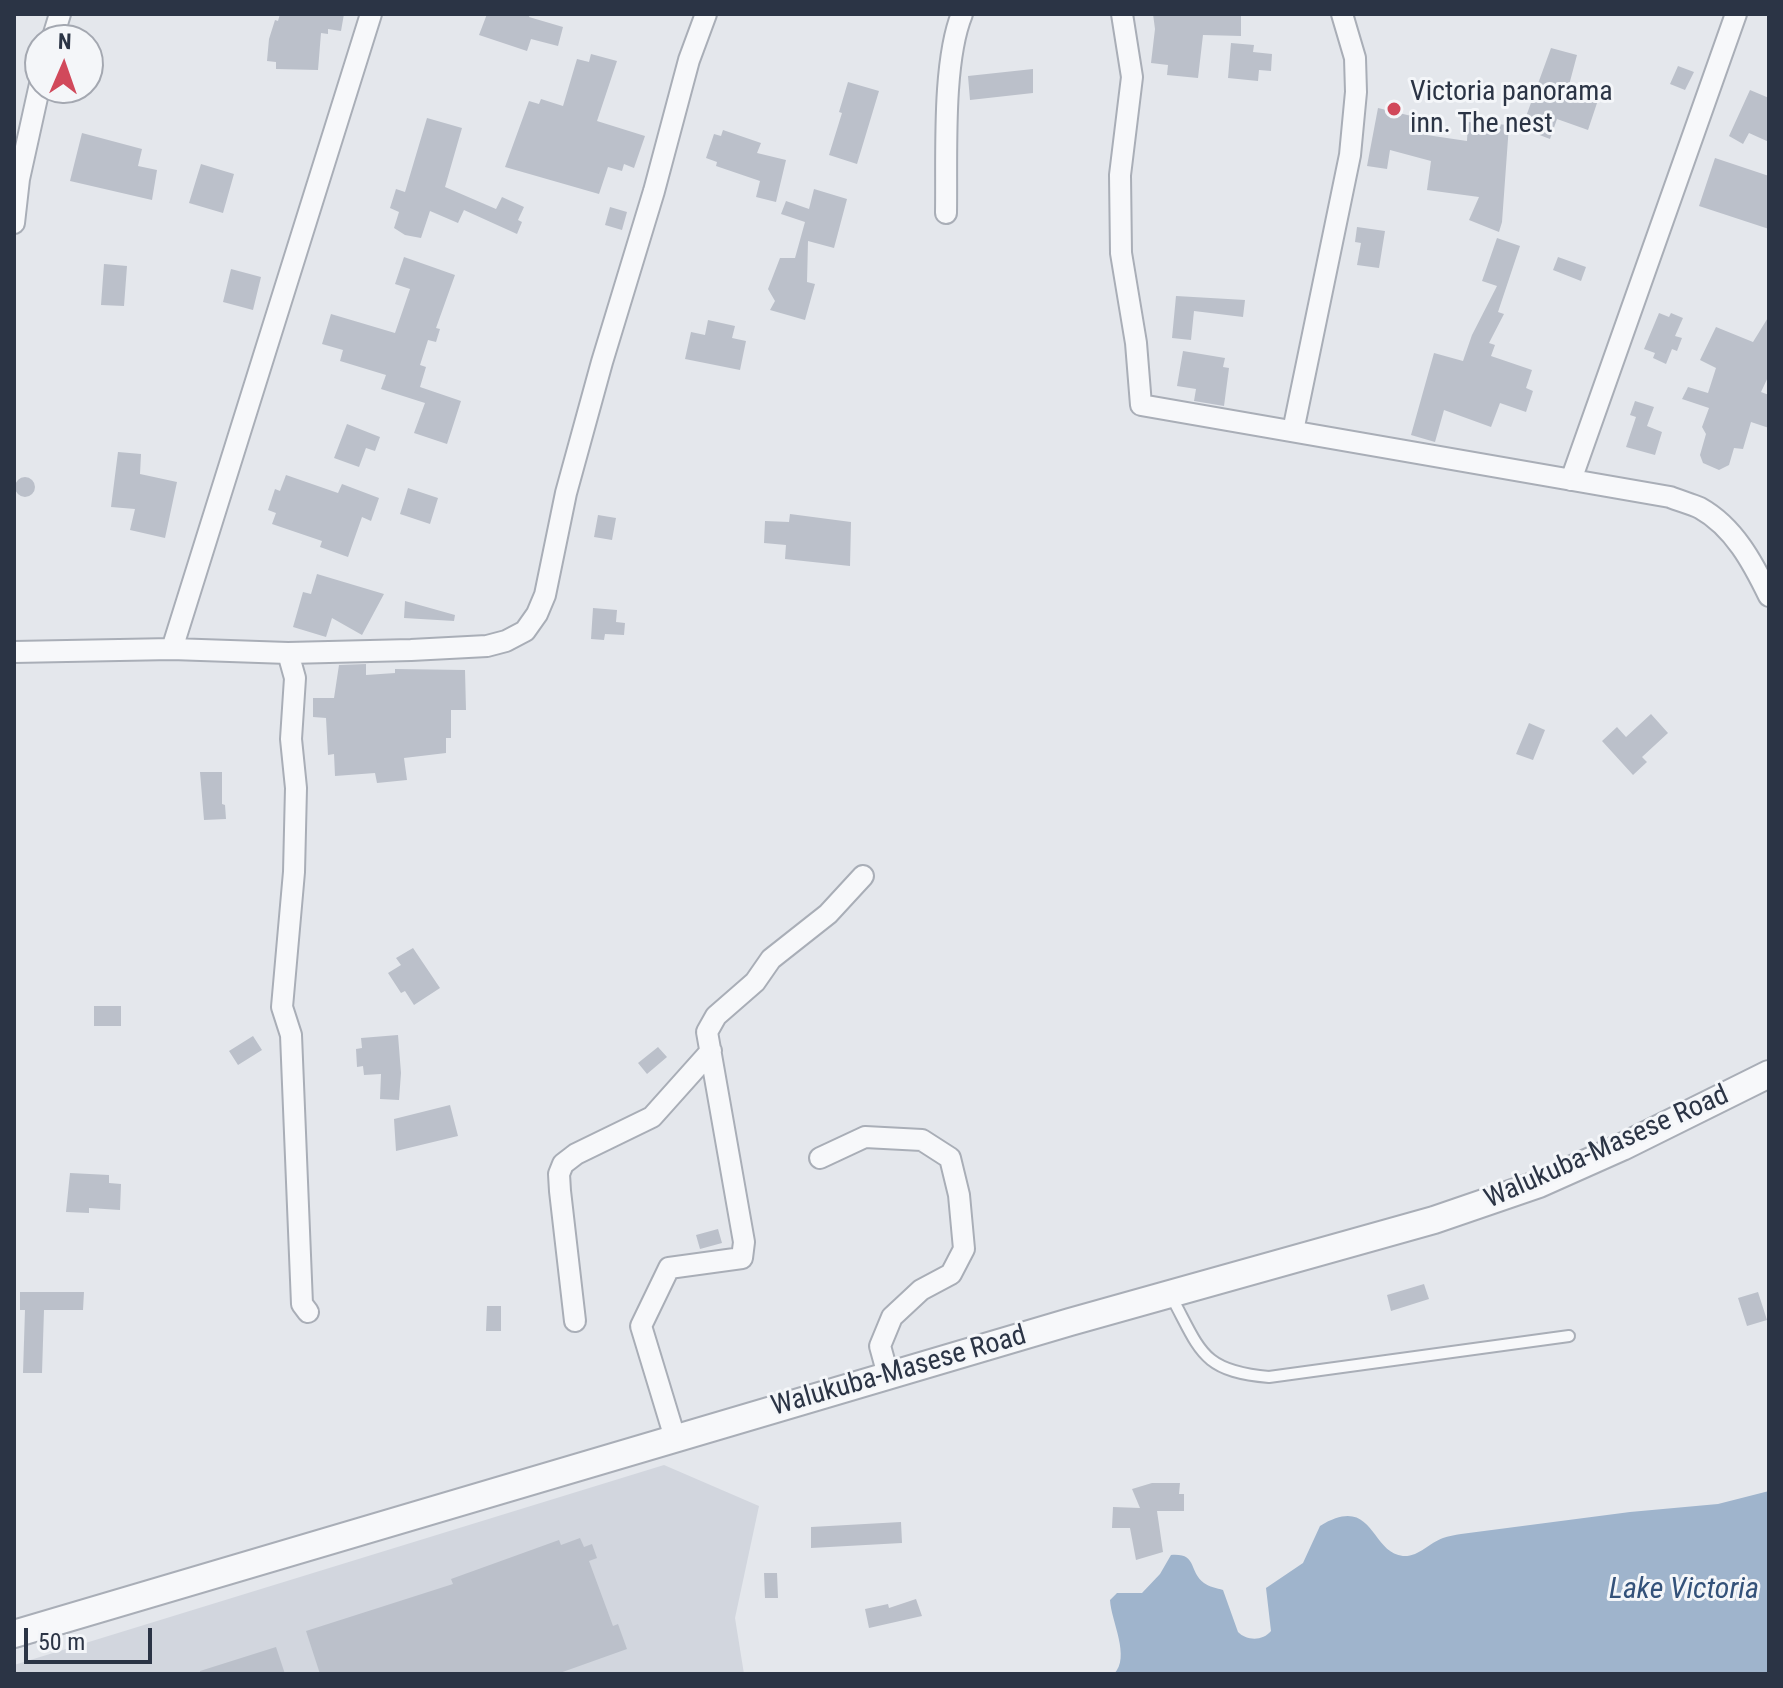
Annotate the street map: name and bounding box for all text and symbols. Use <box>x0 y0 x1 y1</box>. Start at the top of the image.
north arrow <box>24 24 104 104</box>
text: N <box>58 29 72 54</box>
place label: Victoria panorama inn. The nest <box>1410 76 1613 142</box>
marker: Victoria panorama inn. The nest <box>1385 100 1403 118</box>
street label: Walukuba-Masese Road <box>1480 1079 1734 1217</box>
street label: Walukuba-Masese Road <box>768 1320 1030 1424</box>
water label: Lake Victoria <box>1609 1572 1759 1608</box>
scale bar <box>28 1612 156 1662</box>
text: 50 m <box>38 1628 85 1656</box>

